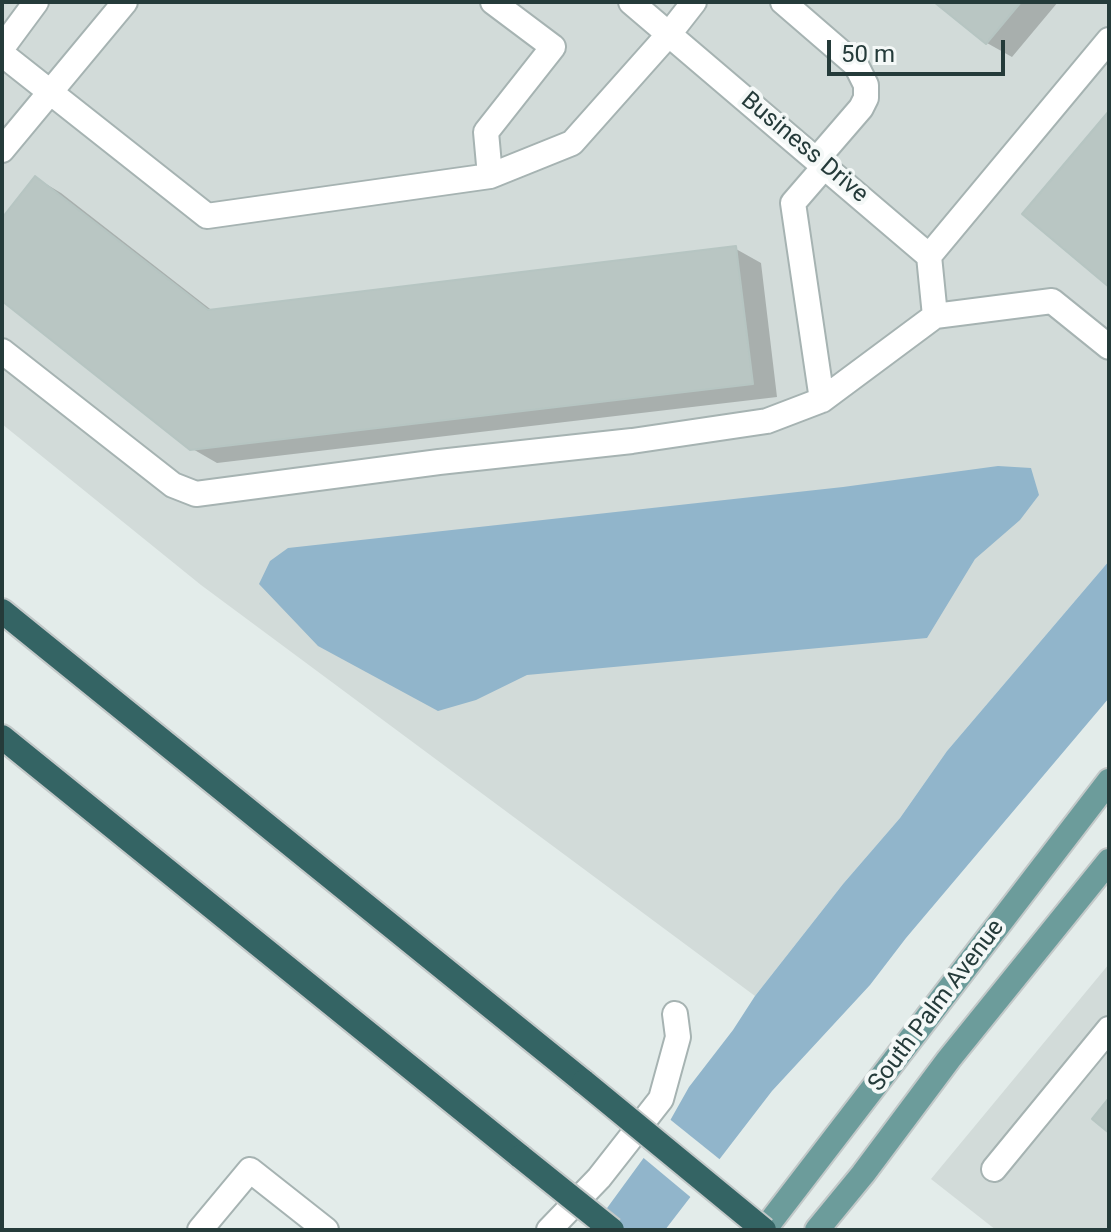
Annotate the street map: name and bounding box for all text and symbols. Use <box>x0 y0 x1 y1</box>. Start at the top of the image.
scale bar <box>831 24 1009 74</box>
text: 50 m <box>841 40 895 68</box>
street label: Business Drive <box>735 87 873 209</box>
street label: South Palm Avenue <box>863 914 1011 1098</box>

